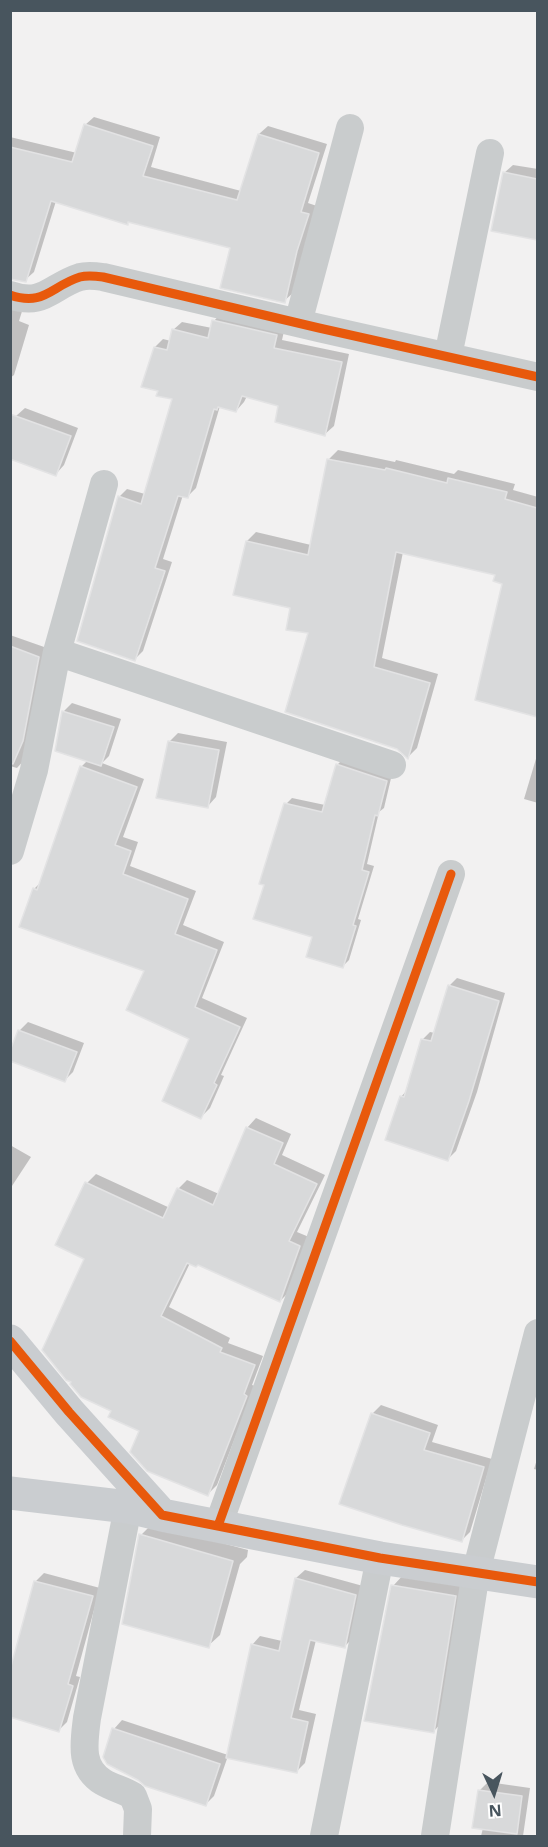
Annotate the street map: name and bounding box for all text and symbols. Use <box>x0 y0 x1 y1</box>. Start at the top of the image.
north arrow <box>464 1763 524 1823</box>
text: N <box>488 1800 503 1822</box>

